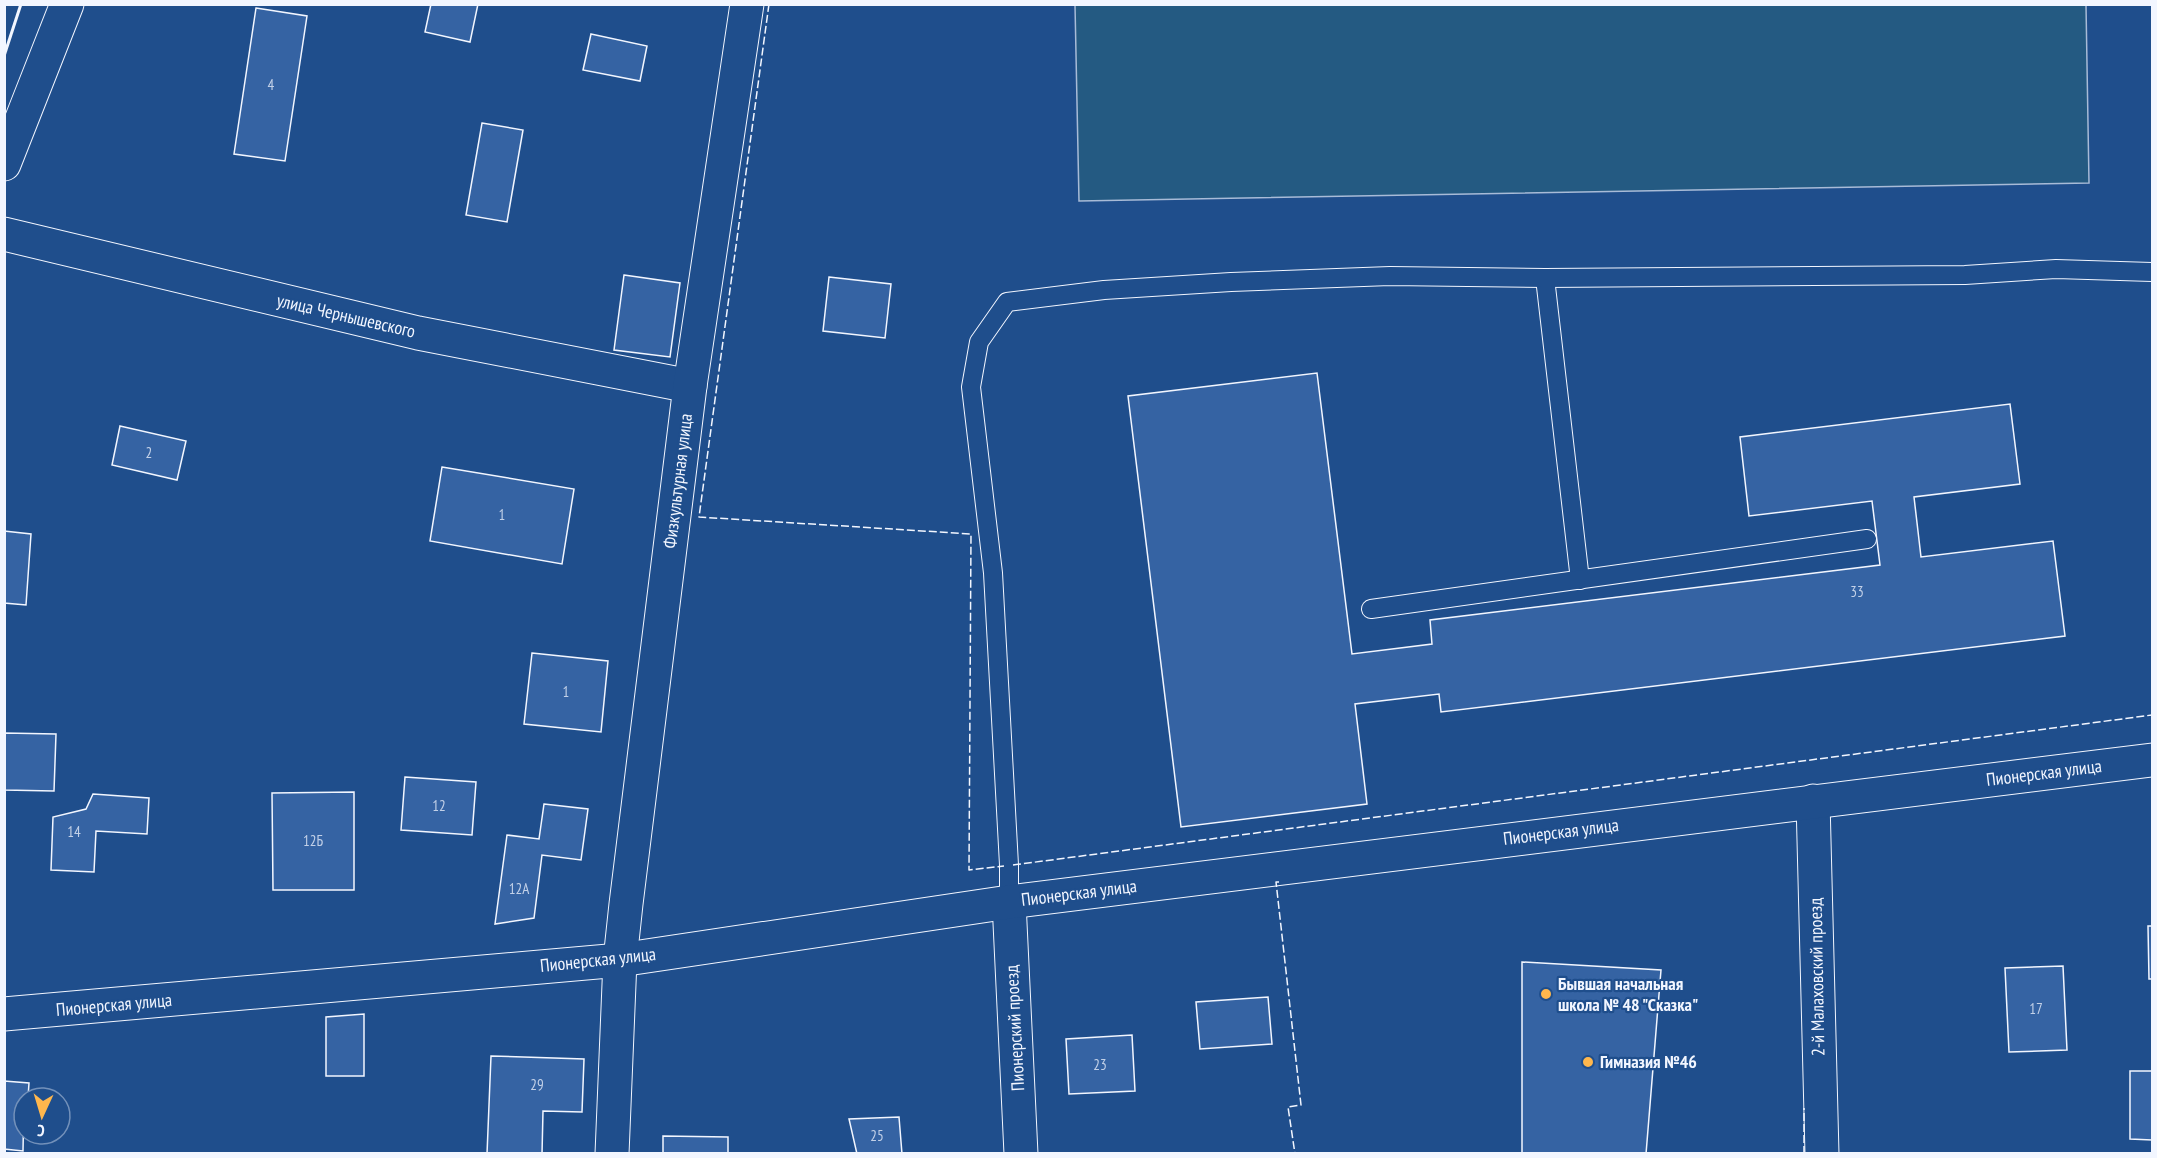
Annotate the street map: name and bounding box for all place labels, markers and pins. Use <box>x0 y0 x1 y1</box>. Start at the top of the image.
place label: Бывшая начальная школа № 48 "Сказка" <box>1558 972 1698 1016</box>
marker: Бывшая начальная школа № 48 "Сказка" <box>1539 987 1553 1001</box>
place label: Гимназия №46 <box>1600 1050 1697 1073</box>
marker: Гимназия №46 <box>1581 1055 1595 1069</box>

